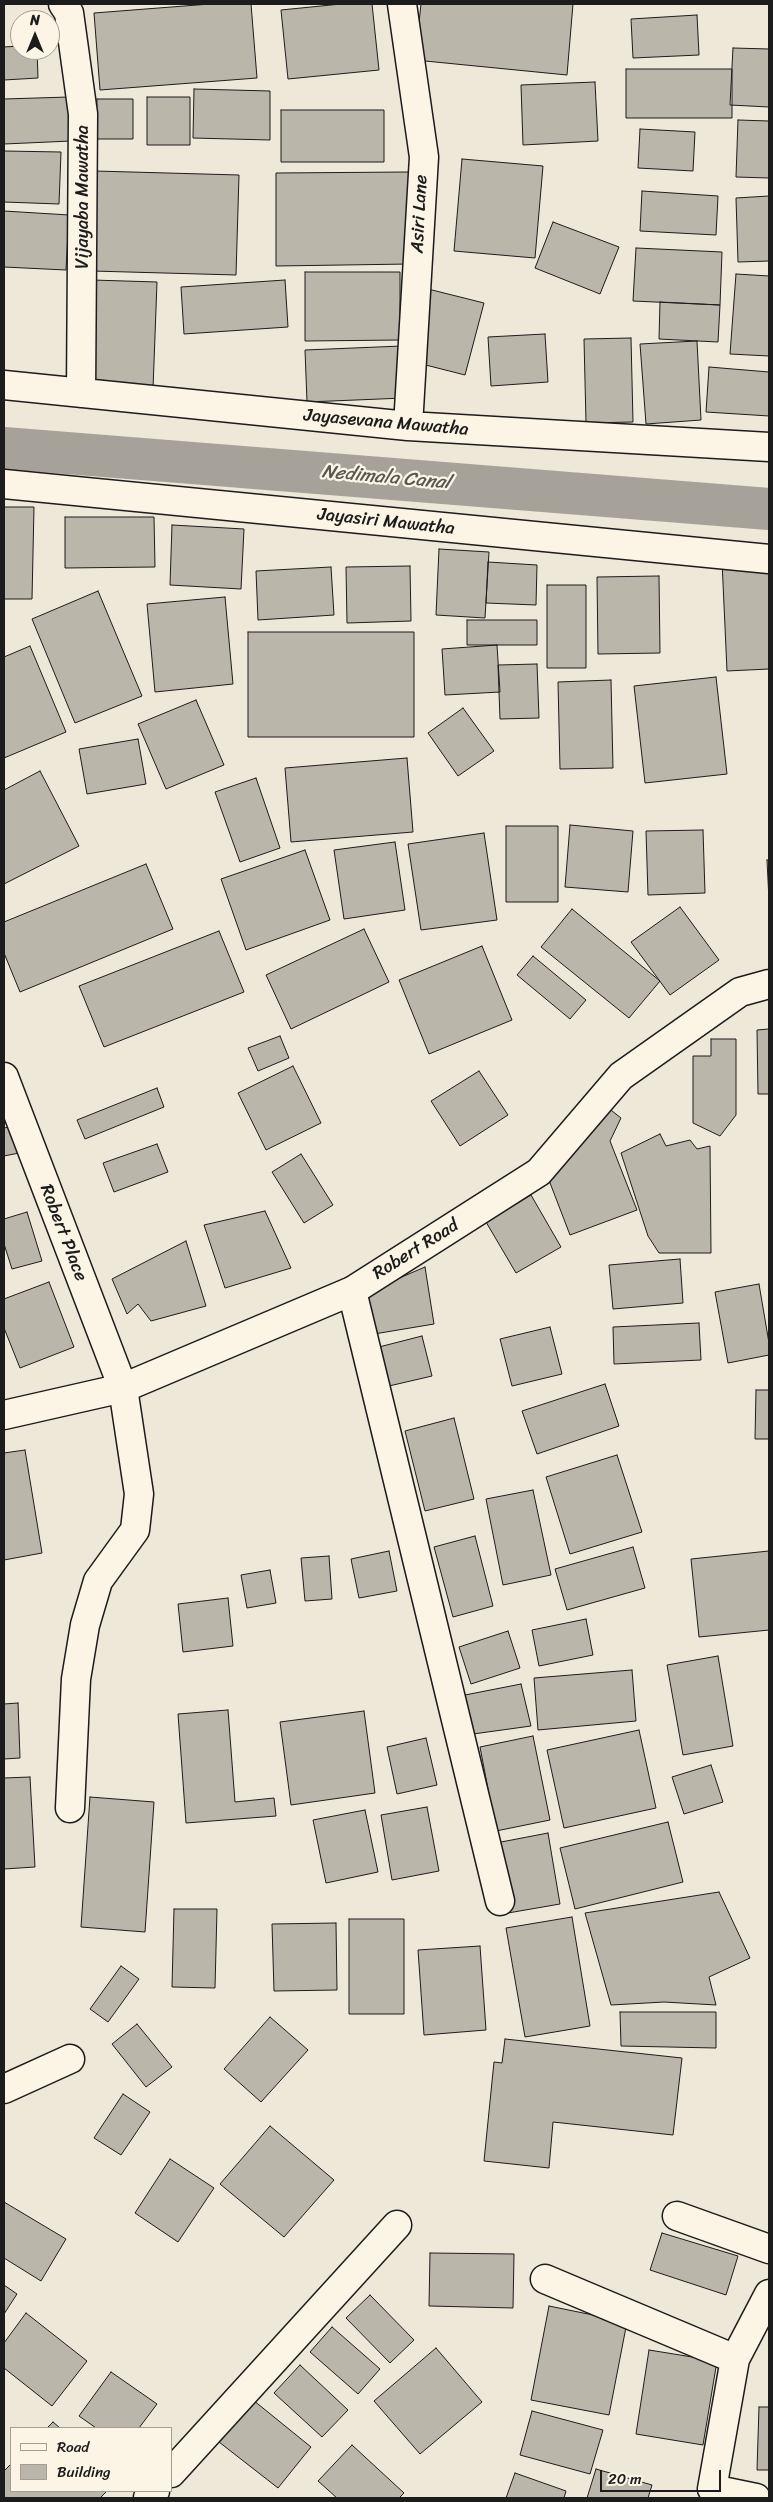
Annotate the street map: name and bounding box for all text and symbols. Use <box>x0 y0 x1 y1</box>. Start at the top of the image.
text: N <box>30 8 40 33</box>
north arrow <box>10 10 60 60</box>
street label: Vijayaba Mawatha <box>72 125 94 269</box>
street label: Asiri Lane <box>407 174 433 254</box>
street label: Jayasevana Mawatha <box>303 405 469 441</box>
water label: Nedimala Canal <box>321 461 451 495</box>
street label: Jayasiri Mawatha <box>316 504 456 540</box>
street label: Robert Place <box>35 1182 91 1284</box>
street label: Robert Road <box>369 1215 463 1285</box>
legend <box>10 2427 172 2492</box>
text: Road <box>57 2434 89 2460</box>
text: Building <box>57 2459 111 2485</box>
scale bar <box>603 2460 724 2492</box>
text: 20 m <box>608 2466 642 2492</box>

